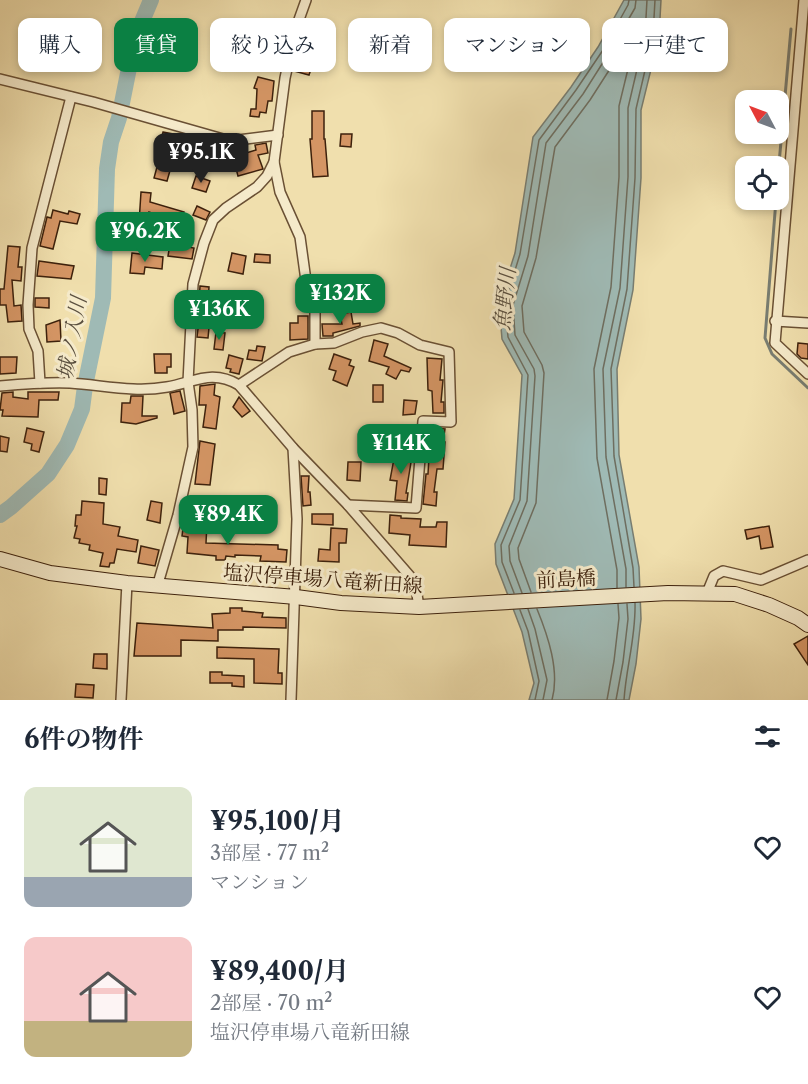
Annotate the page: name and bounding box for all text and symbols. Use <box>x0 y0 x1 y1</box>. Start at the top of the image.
chip: 購入 <box>18 18 102 72</box>
chip: 賃貸 <box>114 18 198 72</box>
chip: 絞り込み <box>210 18 336 72</box>
chip: 新着 <box>348 18 432 72</box>
chip: マンション <box>444 18 590 72</box>
chip: 一戸建て <box>602 18 728 72</box>
north arrow <box>735 90 789 144</box>
map controls <box>735 90 789 210</box>
pin: ¥95.1K <box>152 133 250 184</box>
text: ¥95.1K <box>167 140 235 164</box>
button: locate <box>735 156 789 210</box>
pin: ¥96.2K <box>96 212 194 263</box>
text: ¥96.2K <box>110 219 180 243</box>
water label: 魚野川 <box>489 264 520 332</box>
pin: ¥132K <box>298 274 382 325</box>
text: ¥132K <box>309 281 371 305</box>
pin: ¥136K <box>177 290 261 341</box>
water label: 城ノ入川 <box>52 292 91 381</box>
text: ¥136K <box>188 297 250 321</box>
pin: ¥114K <box>359 424 443 475</box>
text: ¥114K <box>371 431 431 455</box>
pin: ¥89.4K <box>179 495 277 546</box>
text: ¥89.4K <box>193 502 263 526</box>
street label: 塩沢停車場八竜新田線 <box>222 560 424 598</box>
street label: 前島橋 <box>535 565 597 593</box>
icon: filters <box>751 720 784 753</box>
text: 6件の物件 <box>24 723 144 755</box>
text: ¥95,100/月 <box>210 805 345 837</box>
icon: home <box>72 811 144 883</box>
icon: heart <box>751 831 784 864</box>
text: 3部屋 · 77 m² <box>210 841 329 865</box>
text: マンション <box>210 870 309 894</box>
text: ¥89,400/月 <box>210 955 349 987</box>
icon: home <box>72 961 144 1033</box>
icon: heart <box>751 981 784 1014</box>
text: 2部屋 · 70 m² <box>210 991 332 1015</box>
text: 塩沢停車場八竜新田線 <box>210 1020 410 1044</box>

